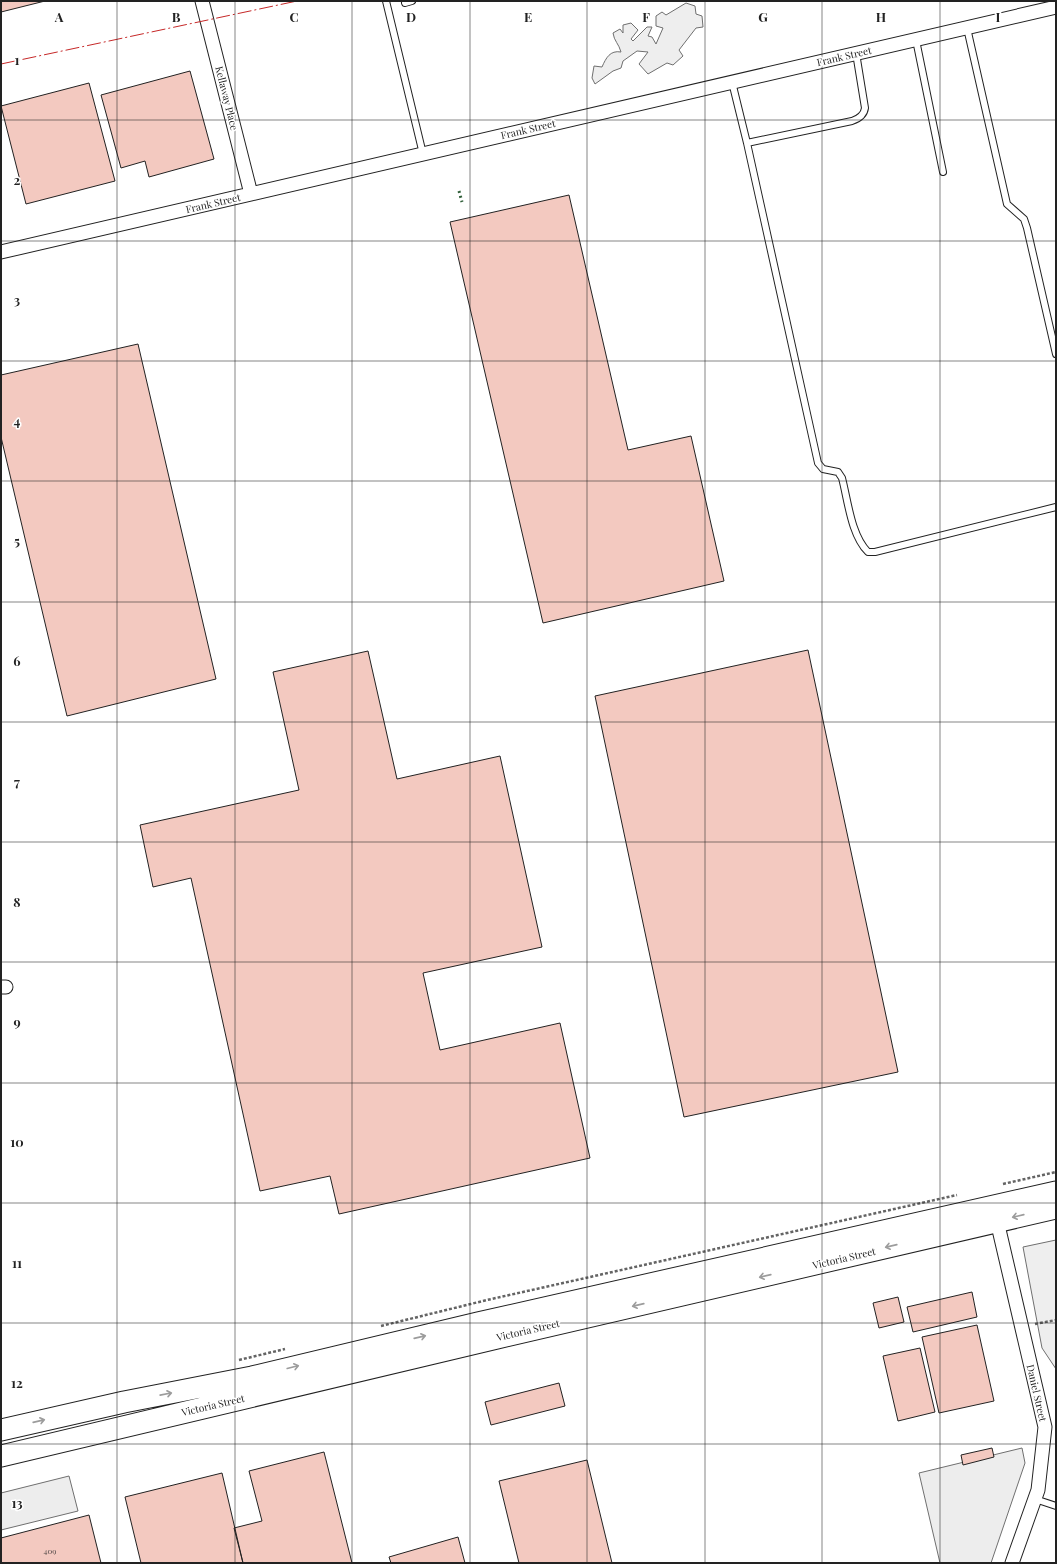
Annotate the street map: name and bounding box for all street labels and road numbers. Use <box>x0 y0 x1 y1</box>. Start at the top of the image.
street label: Frank Street <box>815 43 873 69</box>
street label: Kellaway Place <box>212 64 242 132</box>
street label: Frank Street <box>499 116 557 142</box>
street label: Frank Street <box>184 190 242 216</box>
street label: Victoria Street <box>810 1244 877 1272</box>
street label: Victoria Street <box>494 1316 561 1344</box>
street label: Daniel Street <box>1024 1363 1050 1423</box>
street label: Victoria Street <box>179 1391 246 1419</box>

